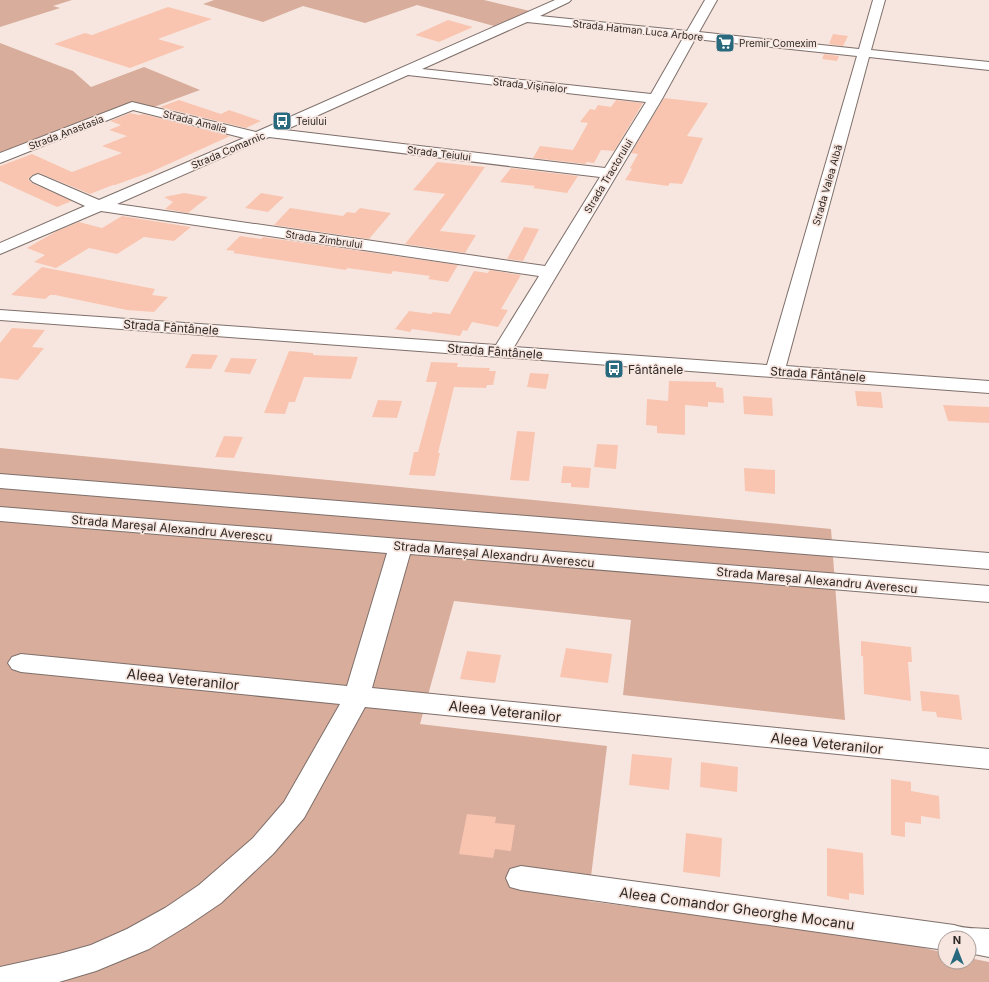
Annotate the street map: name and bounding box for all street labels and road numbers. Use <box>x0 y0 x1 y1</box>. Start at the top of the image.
street label: Strada Hatman Luca Arbore <box>572 17 704 43</box>
street label: Strada Vișinelor <box>492 75 568 96</box>
street label: Strada Amalia <box>162 107 228 135</box>
street label: Strada Anastasia <box>27 112 105 152</box>
street label: Strada Comarnic <box>189 129 267 171</box>
street label: Strada Tractorului <box>581 137 635 215</box>
street label: Strada Teiului <box>406 143 472 163</box>
street label: Strada Valea Albă <box>810 143 844 227</box>
street label: Strada Zimbrului <box>285 228 363 250</box>
street label: Strada Fântânele <box>123 316 219 338</box>
street label: Strada Fântânele <box>447 340 543 362</box>
street label: Strada Fântânele <box>770 363 866 385</box>
street label: Strada Mareșal Alexandru Averescu <box>71 512 273 544</box>
street label: Strada Mareșal Alexandru Averescu <box>393 538 595 570</box>
street label: Strada Mareșal Alexandru Averescu <box>716 564 918 596</box>
street label: Aleea Veteranilor <box>126 665 240 693</box>
street label: Aleea Veteranilor <box>448 697 562 725</box>
street label: Aleea Veteranilor <box>770 729 884 757</box>
street label: Aleea Comandor Gheorghe Mocanu <box>618 883 856 933</box>

